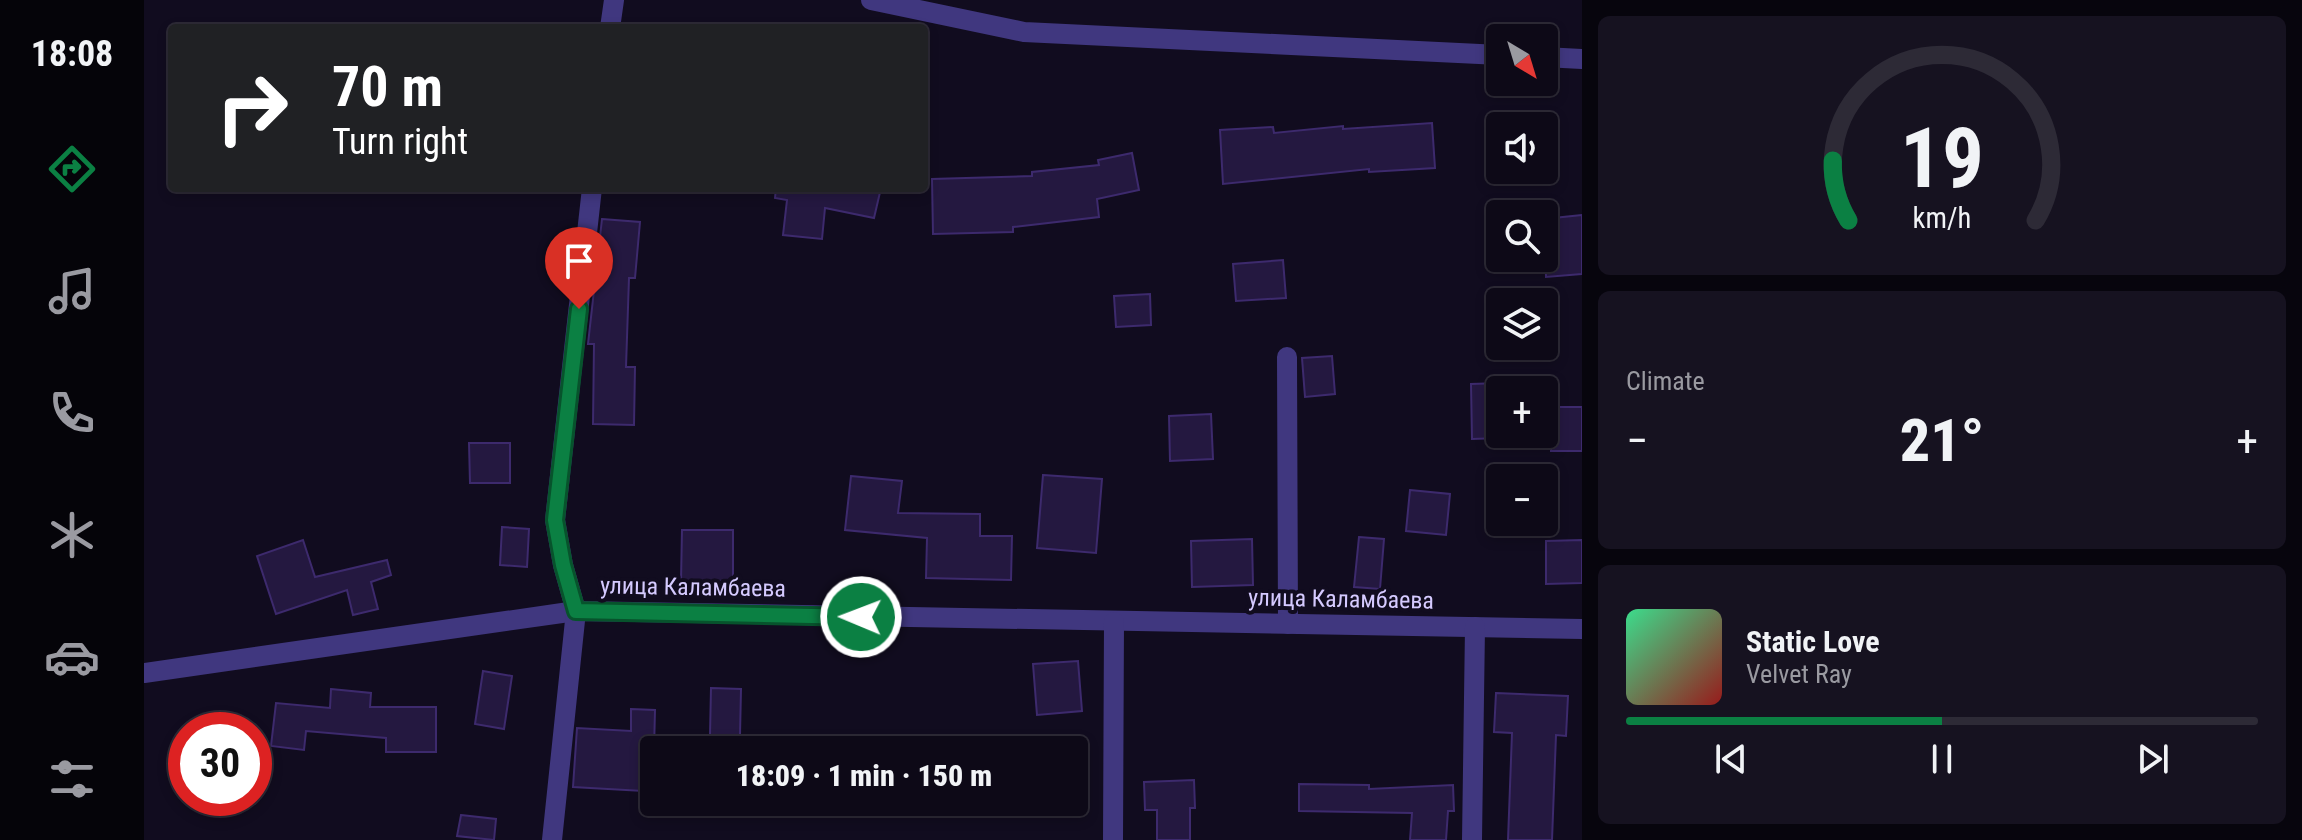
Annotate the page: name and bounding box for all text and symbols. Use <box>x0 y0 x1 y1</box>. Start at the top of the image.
north arrow <box>1486 24 1558 96</box>
map controls <box>1486 24 1558 536</box>
text: 18:08 <box>31 33 113 75</box>
text: 70 m <box>332 54 443 120</box>
icon: right <box>200 56 304 160</box>
text: 19 <box>1900 110 1984 207</box>
button: sound <box>1486 112 1558 184</box>
text: Turn right <box>332 121 468 163</box>
icon: directions <box>44 141 100 197</box>
button: search <box>1486 200 1558 272</box>
text: km/h <box>1913 202 1971 236</box>
pin <box>545 227 613 309</box>
icon: arrive <box>557 239 601 283</box>
icon: music <box>44 263 100 319</box>
button: layers <box>1486 288 1558 360</box>
text: Climate <box>1626 366 1705 396</box>
button: + <box>1486 376 1558 448</box>
icon: phone <box>44 385 100 441</box>
text: 21° <box>1900 405 1984 476</box>
text: − <box>1626 415 1648 467</box>
text: + <box>2236 415 2258 467</box>
button: − <box>1486 464 1558 536</box>
icon: climate <box>44 507 100 563</box>
street label: улица Каламбаева <box>600 571 786 603</box>
position arrow <box>819 575 903 659</box>
street label: улица Каламбаева <box>1248 583 1434 615</box>
text: Static Love <box>1746 624 1880 659</box>
icon: car <box>44 629 100 685</box>
text: Velvet Ray <box>1746 659 1852 689</box>
speed limit sign: 30 <box>168 712 272 816</box>
icon: previous <box>1709 737 1753 781</box>
icon: pause <box>1920 737 1964 781</box>
icon: next <box>2131 737 2175 781</box>
icon: filters <box>44 751 100 807</box>
text: 18:09 · 1 min · 150 m <box>736 758 992 793</box>

